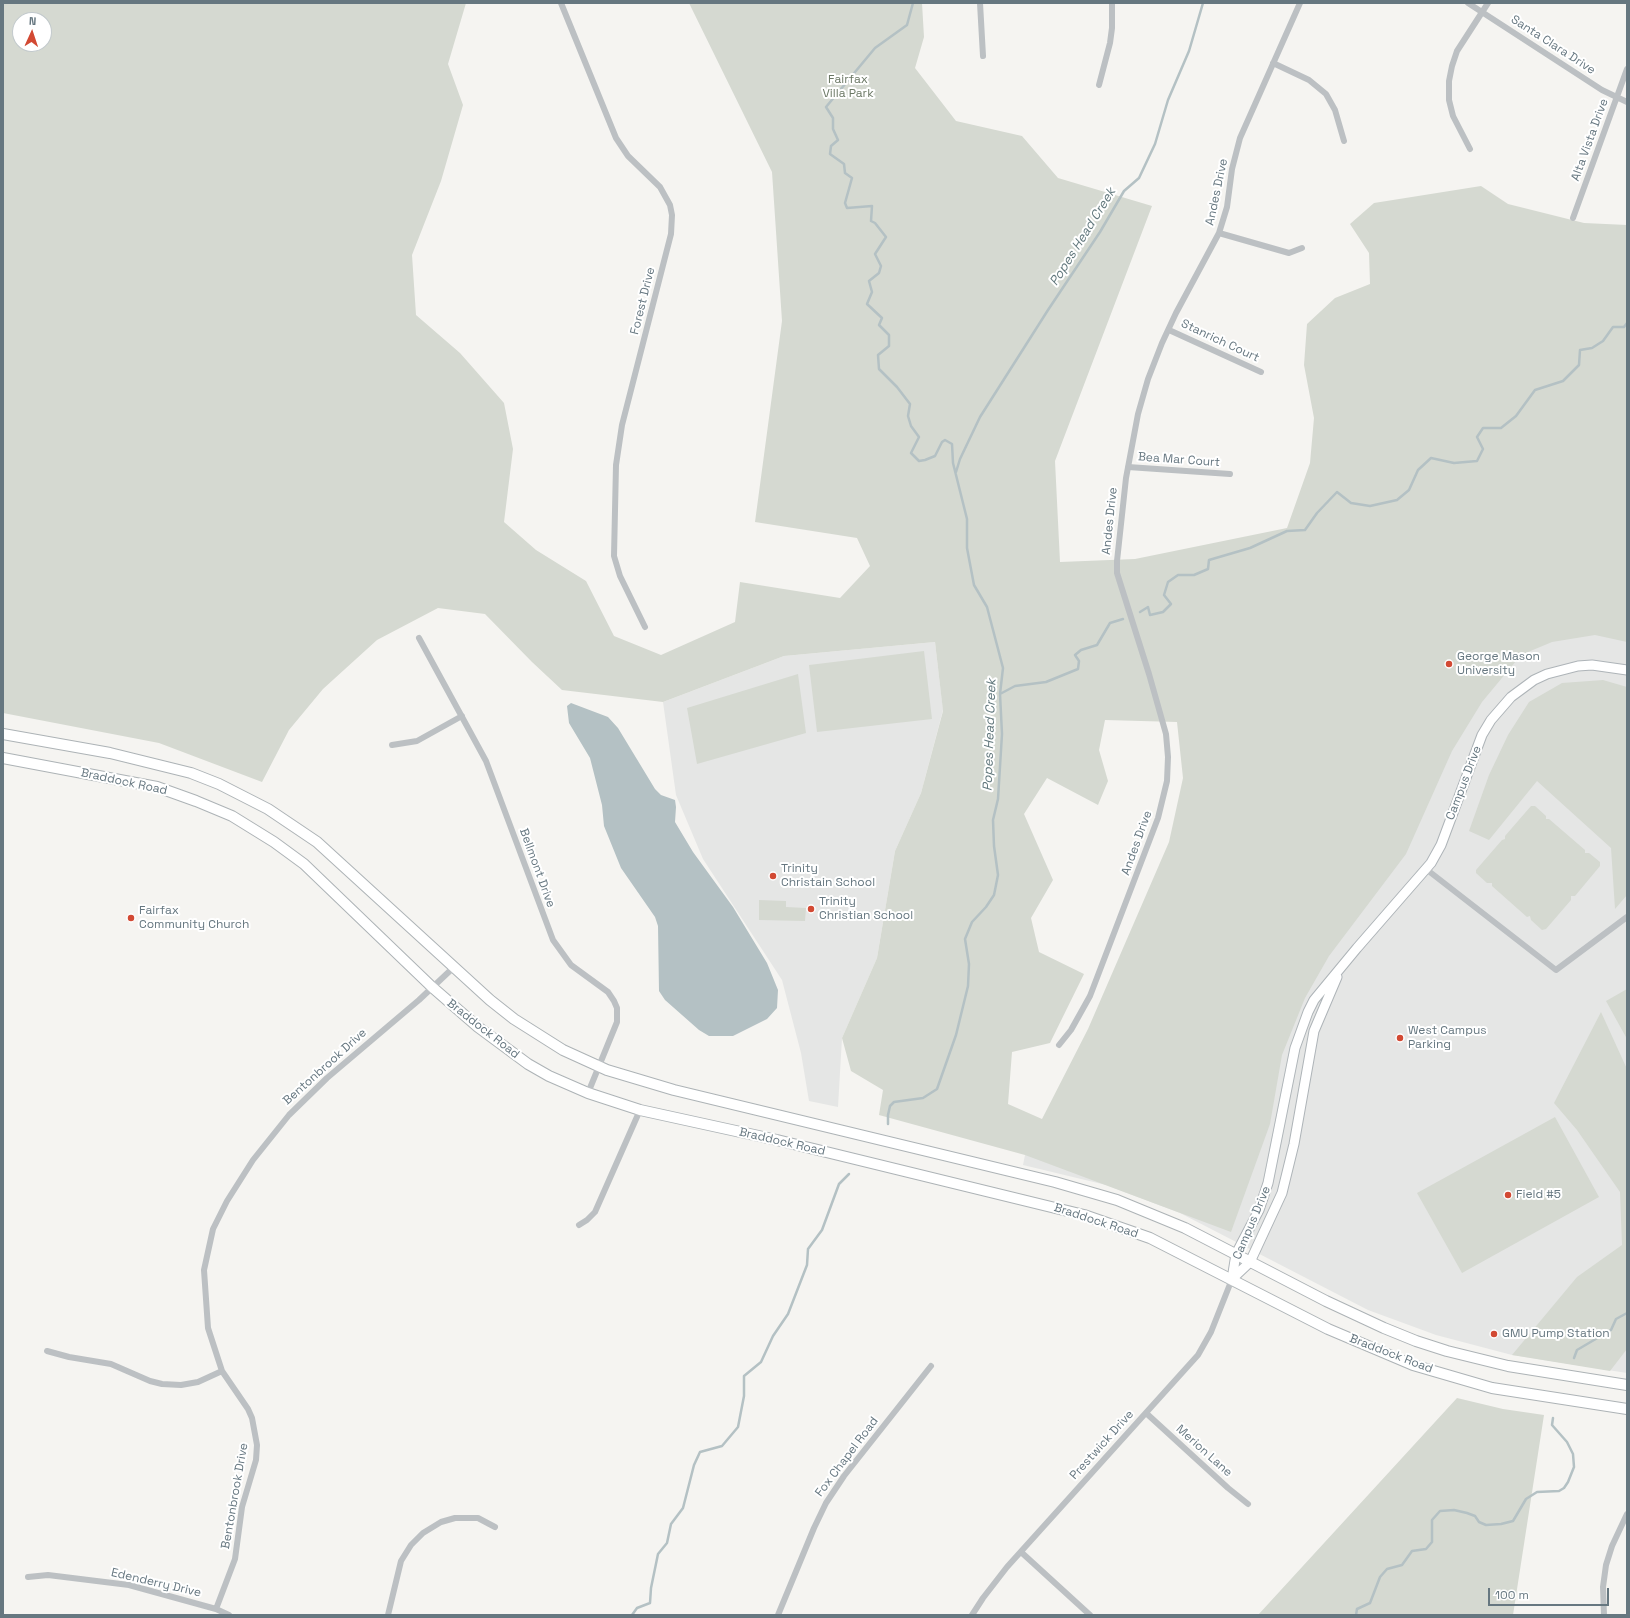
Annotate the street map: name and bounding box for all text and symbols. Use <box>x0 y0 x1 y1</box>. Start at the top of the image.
north arrow <box>12 12 52 52</box>
street label: Santa Clara Drive <box>1508 12 1598 78</box>
text: N <box>29 14 37 28</box>
park label: Fairfax Villa Park <box>822 73 874 101</box>
street label: Alta Vista Drive <box>1568 97 1612 183</box>
street label: Andes Drive <box>1203 157 1231 227</box>
water label: Popes Head Creek <box>1047 185 1119 289</box>
street label: Forest Drive <box>628 266 658 336</box>
street label: Stanrich Court <box>1179 317 1261 365</box>
street label: Bea Mar Court <box>1137 450 1221 470</box>
street label: Andes Drive <box>1099 486 1121 556</box>
place label: George Mason University <box>1457 650 1540 678</box>
marker: George Mason University <box>1444 659 1454 669</box>
water label: Popes Head Creek <box>980 678 1000 792</box>
street label: Campus Drive <box>1443 744 1485 822</box>
street label: Braddock Road <box>79 766 169 798</box>
street label: Andes Drive <box>1119 809 1155 877</box>
street label: Bellmont Drive <box>516 826 558 910</box>
place label: Trinity Christain School <box>781 862 875 890</box>
marker: Trinity Christain School <box>768 871 778 881</box>
place label: Trinity Christian School <box>819 895 913 923</box>
place label: Fairfax Community Church <box>139 904 249 932</box>
marker: Trinity Christian School <box>806 904 816 914</box>
marker: Fairfax Community Church <box>126 913 136 923</box>
street label: Braddock Road <box>444 996 522 1062</box>
place label: West Campus Parking <box>1408 1024 1487 1052</box>
street label: Bentonbrook Drive <box>280 1026 370 1108</box>
marker: West Campus Parking <box>1395 1033 1405 1043</box>
street label: Braddock Road <box>737 1125 827 1159</box>
street label: Campus Drive <box>1230 1184 1274 1262</box>
place label: Field #5 <box>1516 1188 1561 1202</box>
marker: Field #5 <box>1503 1190 1513 1200</box>
street label: Braddock Road <box>1052 1201 1140 1241</box>
place label: GMU Pump Station <box>1502 1327 1610 1341</box>
marker: GMU Pump Station <box>1489 1329 1499 1339</box>
street label: Braddock Road <box>1347 1332 1435 1376</box>
street label: Prestwick Drive <box>1067 1407 1137 1483</box>
street label: Fox Chapel Road <box>812 1414 882 1500</box>
street label: Merion Lane <box>1173 1422 1235 1480</box>
street label: Bentonbrook Drive <box>219 1442 251 1550</box>
street label: Edenderry Drive <box>110 1566 202 1600</box>
scale bar <box>1490 1580 1611 1606</box>
text: 100 m <box>1495 1587 1529 1603</box>

